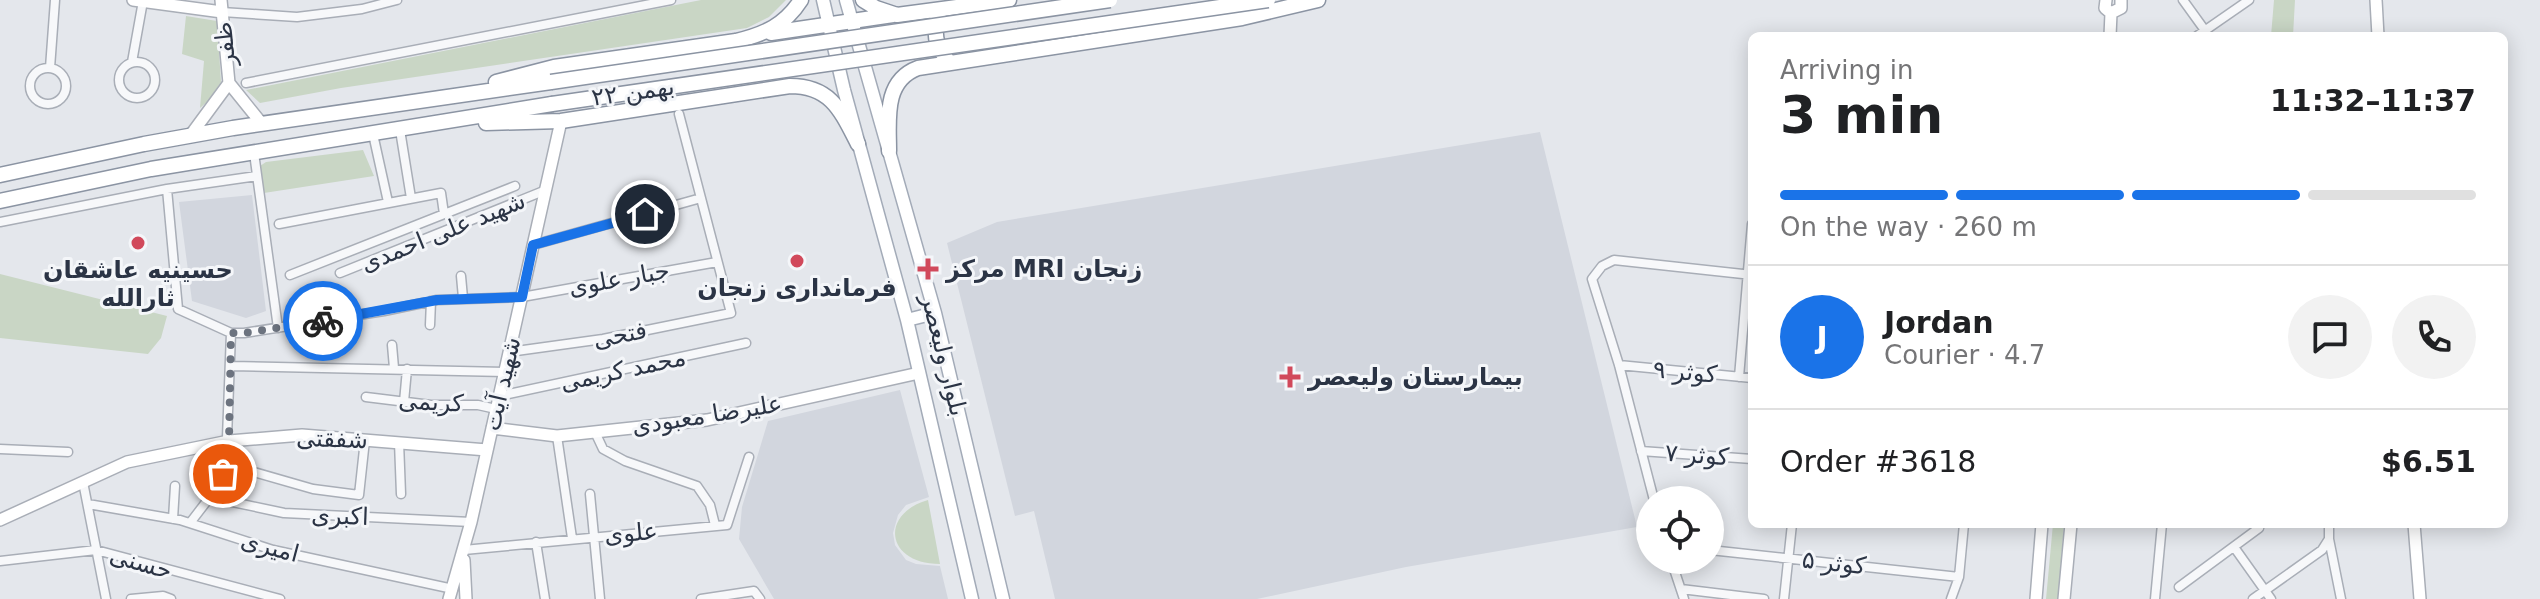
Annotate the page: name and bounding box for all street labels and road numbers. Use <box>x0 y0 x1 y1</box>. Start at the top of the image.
street label: ظفر <box>209 20 241 69</box>
street label: ۲۲ بهمن <box>590 72 676 112</box>
street label: شهید علی احمدی <box>356 186 530 278</box>
street label: جبار علوی <box>566 256 672 302</box>
street label: بلوار ولیعصر <box>915 290 973 419</box>
street label: فتحی <box>591 316 649 354</box>
street label: شهید آیت <box>477 334 526 434</box>
street label: محمد کریمی <box>558 343 688 397</box>
street label: کوثر ۹ <box>1652 355 1719 389</box>
street label: کریمی <box>398 386 465 418</box>
street label: علیرضا معبودی <box>630 389 784 441</box>
street label: شفقتی <box>296 424 368 454</box>
street label: کوثر ۷ <box>1664 439 1731 471</box>
street label: اکبری <box>311 501 369 531</box>
street label: علوی <box>603 517 659 549</box>
street label: امیری <box>238 526 302 568</box>
street label: حسنی <box>107 541 175 585</box>
street label: کوثر ۵ <box>1801 546 1868 580</box>

